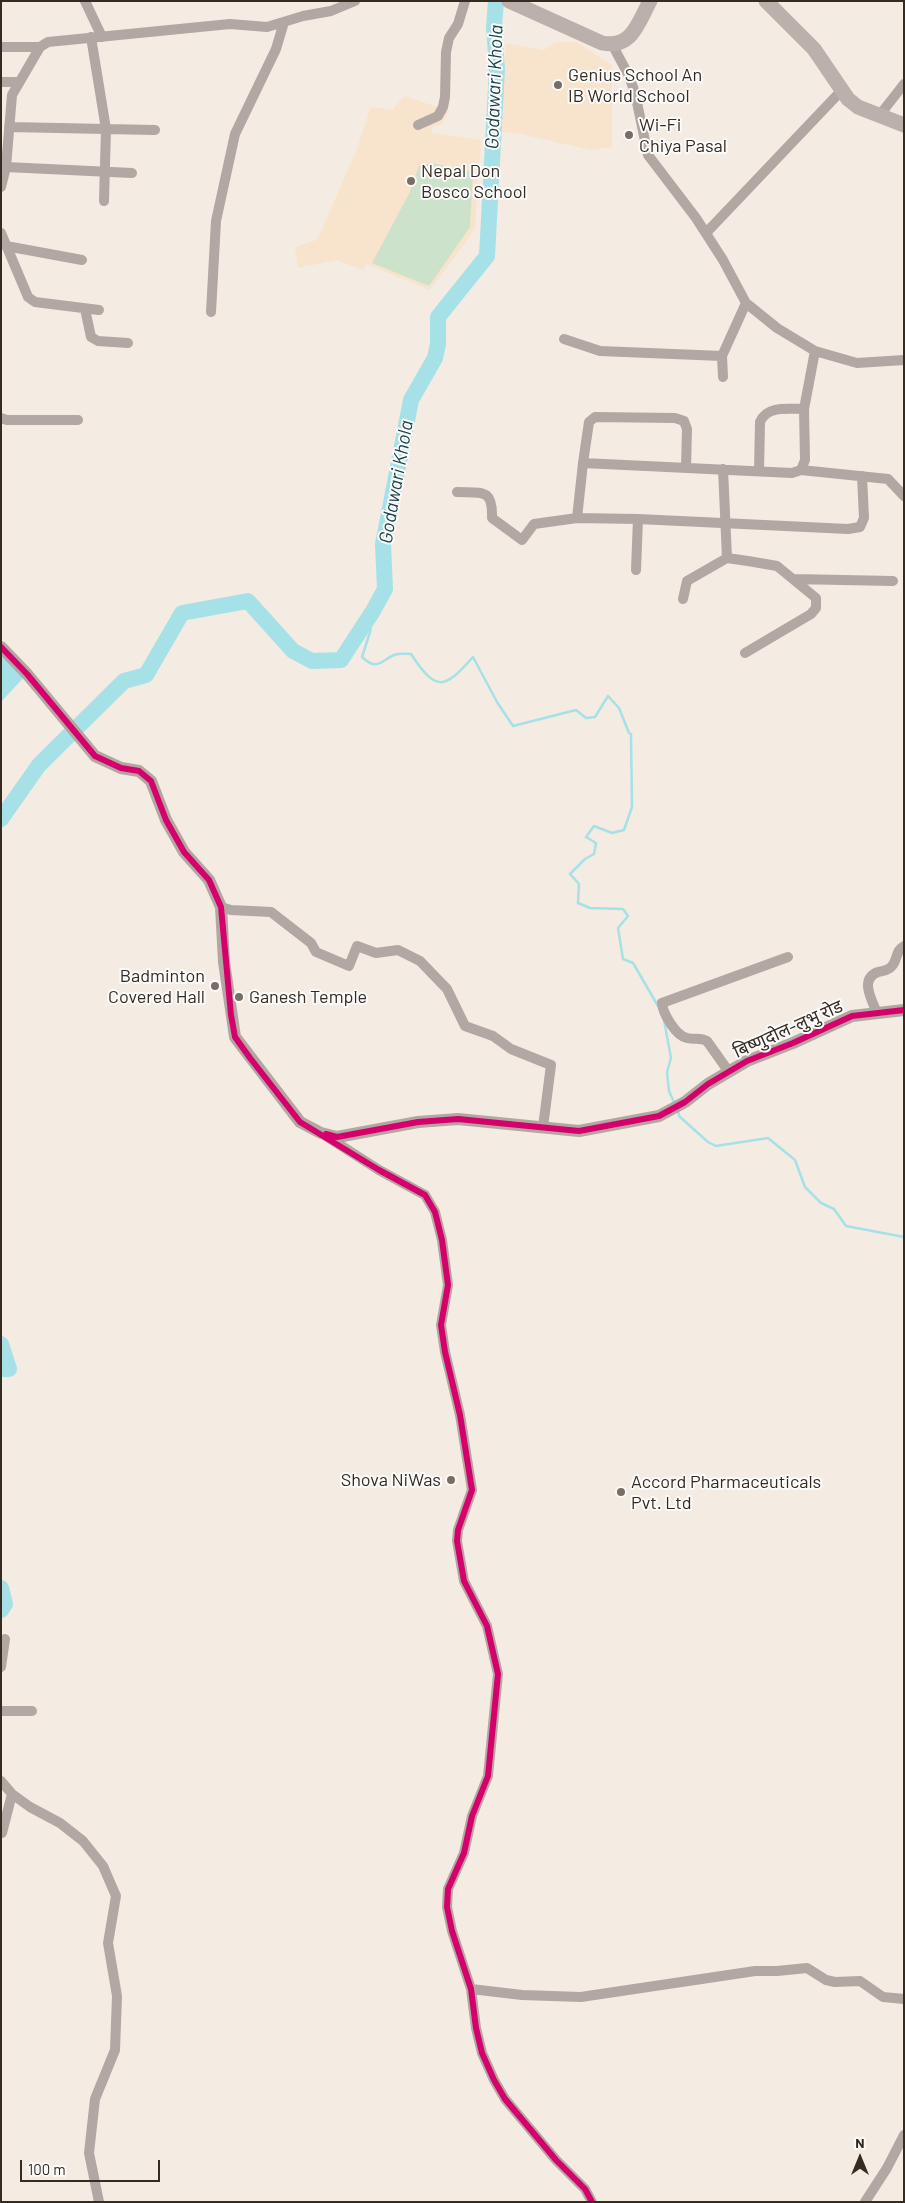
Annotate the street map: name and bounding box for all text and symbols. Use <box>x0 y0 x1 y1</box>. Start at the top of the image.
water label: Godawari Khola <box>480 24 508 150</box>
place label: Genius School An IB World School <box>568 64 702 106</box>
marker: Genius School An IB World School <box>552 79 564 91</box>
place label: Wi-Fi Chiya Pasal <box>639 114 727 156</box>
marker: Wi-Fi Chiya Pasal <box>623 129 635 141</box>
place label: Nepal Don Bosco School <box>421 160 527 202</box>
marker: Nepal Don Bosco School <box>405 175 417 187</box>
water label: Godawari Khola <box>374 419 418 545</box>
place label: Badminton Covered Hall <box>108 965 205 1008</box>
marker: Badminton Covered Hall <box>209 980 221 992</box>
place label: Ganesh Temple <box>249 986 367 1008</box>
marker: Ganesh Temple <box>233 991 245 1003</box>
street label: बिष्णुदोल-लुभु रोड <box>730 995 846 1063</box>
place label: Shova NiWas <box>341 1469 441 1491</box>
place label: Accord Pharmaceuticals Pvt. Ltd <box>631 1471 821 1514</box>
marker: Shova NiWas <box>445 1474 457 1486</box>
marker: Accord Pharmaceuticals Pvt. Ltd <box>615 1486 627 1498</box>
north arrow <box>835 2133 885 2183</box>
text: N <box>855 2134 865 2151</box>
scale bar <box>22 2150 162 2182</box>
text: 100 m <box>28 2160 66 2178</box>

